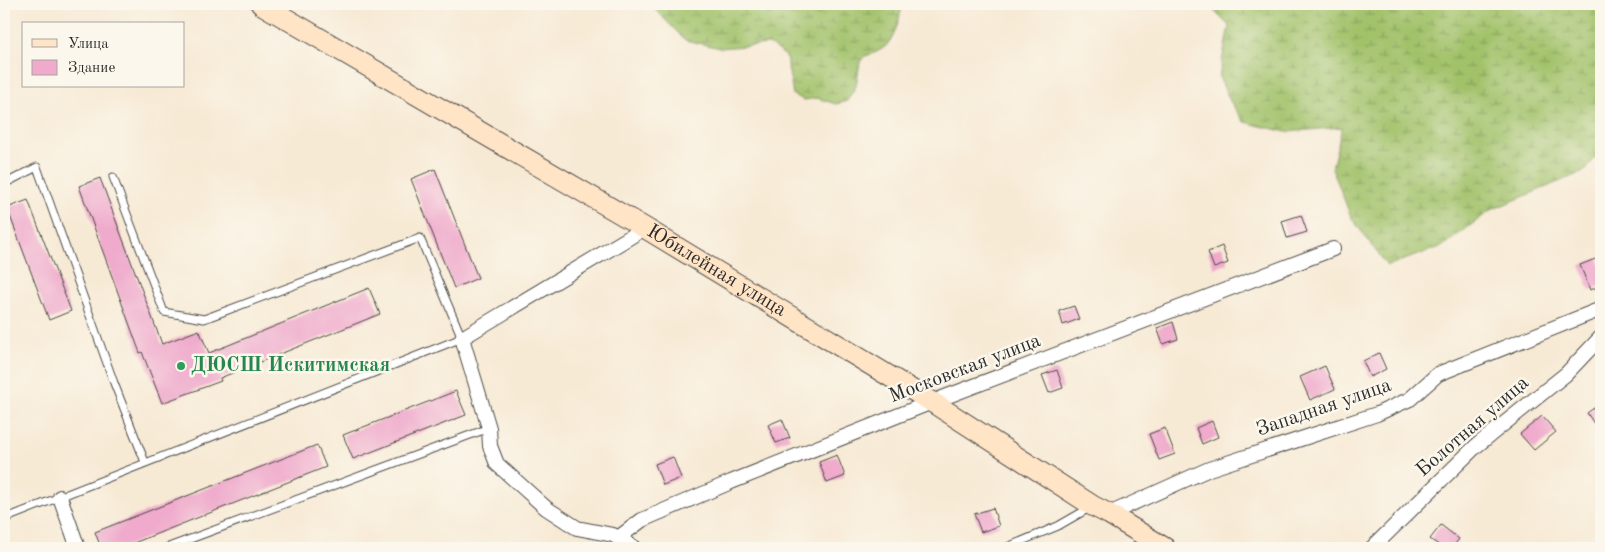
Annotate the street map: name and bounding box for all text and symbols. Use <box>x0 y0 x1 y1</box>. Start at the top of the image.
legend <box>22 22 185 88</box>
text: Улица <box>68 37 109 52</box>
text: Здание <box>68 61 115 76</box>
street label: Юбилейная улица <box>643 222 790 321</box>
street label: Московская улица <box>886 331 1044 407</box>
place label: ДЮСШ Искитимская <box>191 356 390 376</box>
marker: ДЮСШ Искитимская <box>175 360 187 372</box>
street label: Болотная улица <box>1413 373 1533 481</box>
street label: Западная улица <box>1254 376 1394 440</box>

